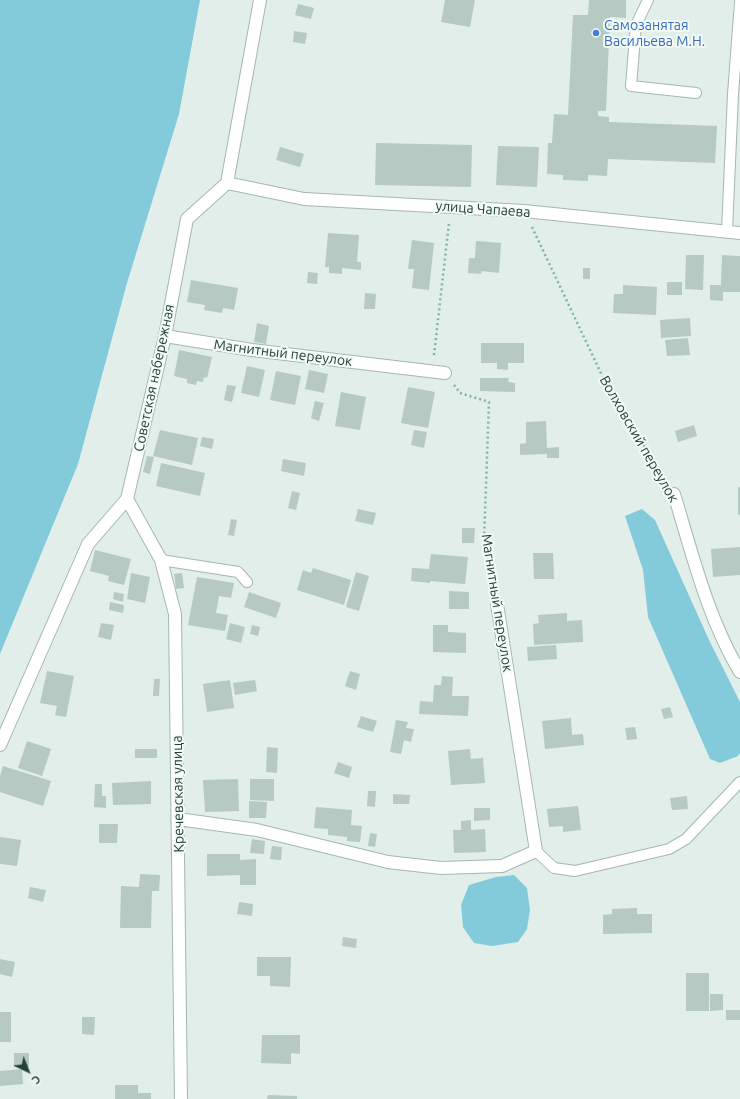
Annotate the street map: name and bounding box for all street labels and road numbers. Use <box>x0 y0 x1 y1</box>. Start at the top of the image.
street label: улица Чапаева <box>435 197 531 221</box>
street label: Советская набережная <box>130 303 178 453</box>
street label: Магнитный переулок <box>213 336 353 370</box>
street label: Волховский переулок <box>596 373 682 505</box>
street label: Магнитный переулок <box>478 533 516 673</box>
street label: Кречевская улица <box>169 735 187 853</box>

